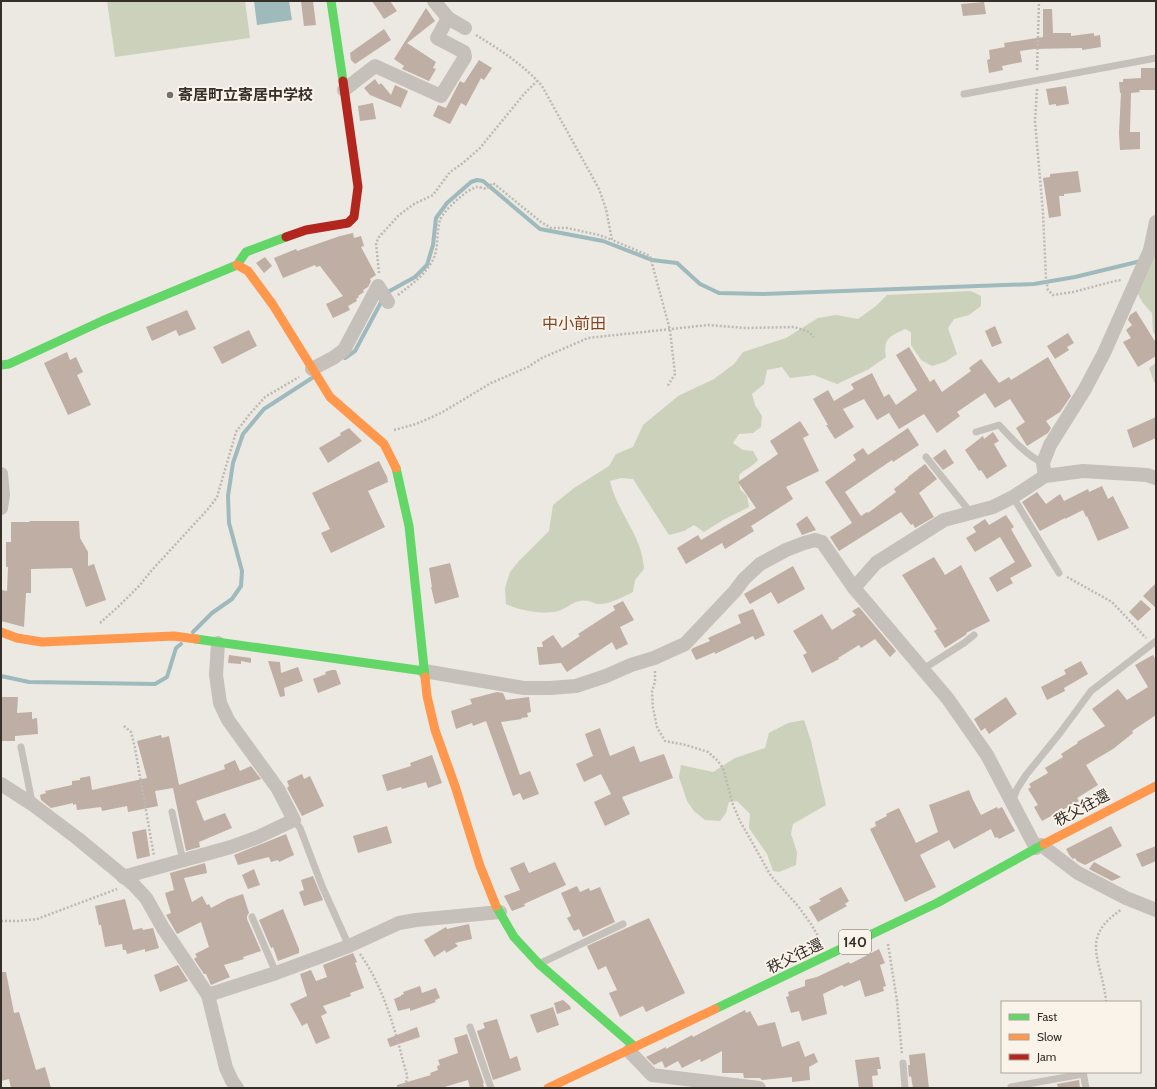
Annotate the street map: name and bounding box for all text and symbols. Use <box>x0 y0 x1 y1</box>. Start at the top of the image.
place label: 寄居町立寄居中学校 <box>178 86 313 104</box>
marker: 寄居町立寄居中学校 <box>165 90 175 100</box>
district label: 中小前田 <box>542 314 606 333</box>
street label: 秩父往還 <box>1051 786 1113 830</box>
road number: 140 <box>839 930 871 954</box>
street label: 秩父往還 <box>764 935 826 977</box>
legend <box>1001 1001 1141 1073</box>
text: Fast <box>1037 1009 1057 1024</box>
text: Slow <box>1037 1029 1062 1044</box>
text: Jam <box>1036 1049 1056 1064</box>

